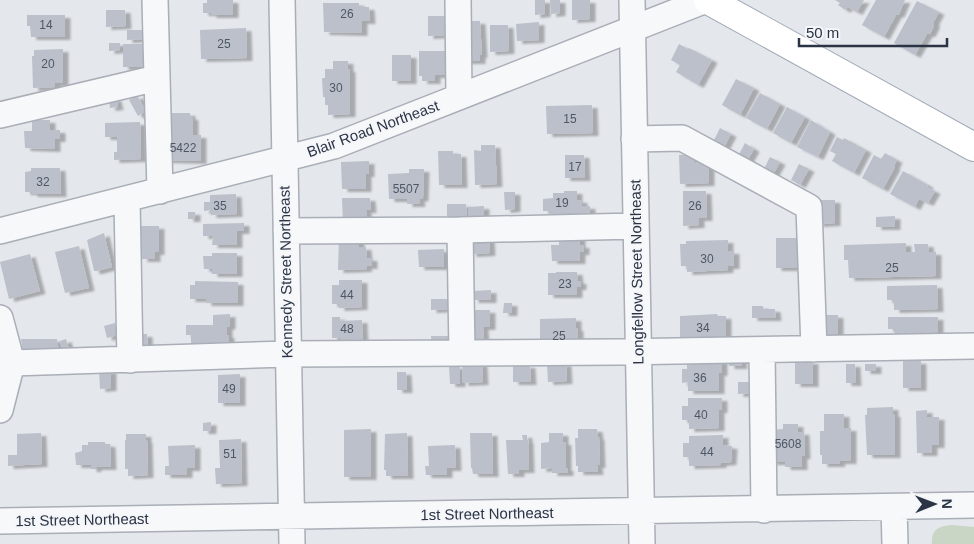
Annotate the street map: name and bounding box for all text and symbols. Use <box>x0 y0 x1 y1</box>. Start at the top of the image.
house number: 26 <box>340 7 354 21</box>
scale bar <box>799 15 946 47</box>
house number: 14 <box>39 18 53 32</box>
text: 50 m <box>806 24 839 41</box>
house number: 25 <box>217 37 231 51</box>
house number: 20 <box>41 57 55 71</box>
house number: 30 <box>329 81 343 95</box>
street label: Blair Road Northeast <box>305 96 442 160</box>
house number: 15 <box>563 112 577 126</box>
house number: 5422 <box>170 141 197 155</box>
house number: 17 <box>568 160 582 174</box>
house number: 32 <box>36 175 50 189</box>
street label: Longfellow Street Northeast <box>626 178 647 365</box>
house number: 5507 <box>393 182 420 196</box>
street label: Kennedy Street Northeast <box>275 185 296 358</box>
house number: 19 <box>555 196 569 210</box>
house number: 35 <box>213 199 227 213</box>
house number: 26 <box>688 199 702 213</box>
house number: 30 <box>700 252 714 266</box>
house number: 25 <box>885 261 899 275</box>
house number: 23 <box>558 277 572 291</box>
house number: 44 <box>340 288 354 302</box>
house number: 34 <box>696 321 710 335</box>
house number: 48 <box>340 322 354 336</box>
house number: 25 <box>552 329 566 343</box>
house number: 36 <box>693 371 707 385</box>
house number: 49 <box>222 382 236 396</box>
house number: 40 <box>694 408 708 422</box>
house number: 5608 <box>775 437 802 451</box>
house number: 44 <box>700 445 714 459</box>
house number: 51 <box>223 447 237 461</box>
north arrow <box>909 479 959 529</box>
text: N <box>939 499 955 509</box>
street label: 1st Street Northeast <box>420 504 555 523</box>
street label: 1st Street Northeast <box>15 510 150 529</box>

